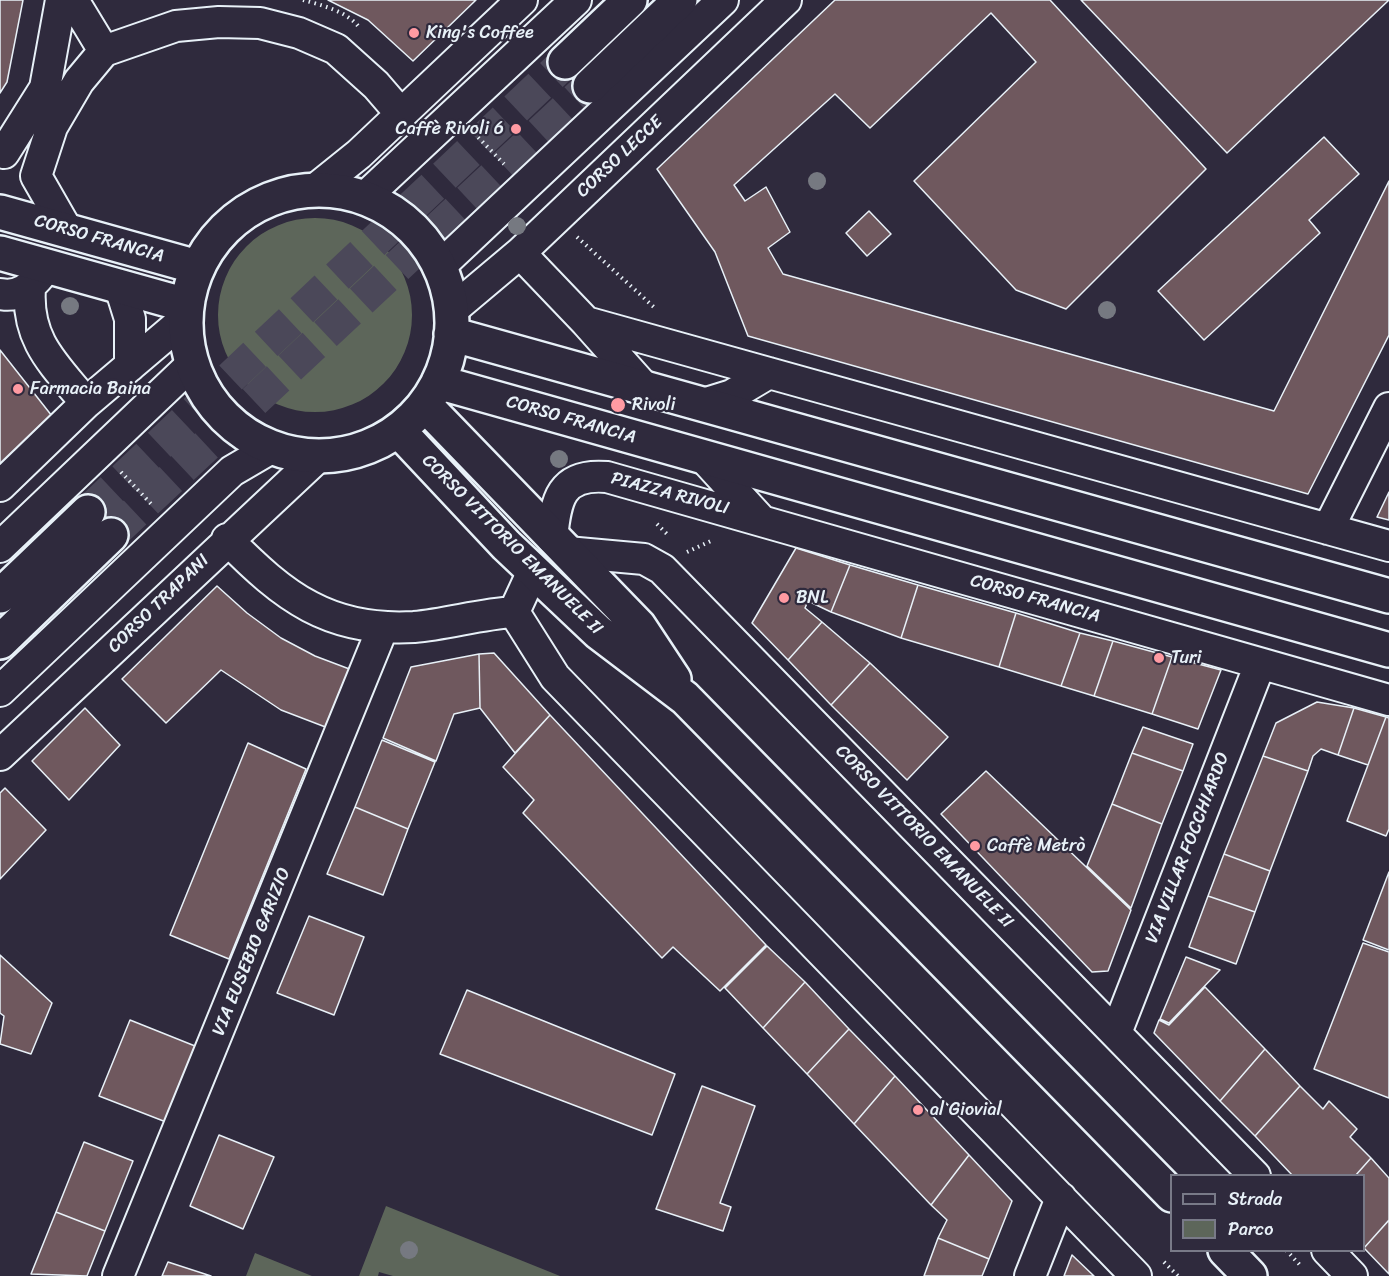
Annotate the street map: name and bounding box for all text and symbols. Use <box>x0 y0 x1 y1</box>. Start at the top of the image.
place label: King's Coffee <box>426 22 534 44</box>
marker: King's Coffee <box>407 26 421 40</box>
street label: CORSO LECCE <box>572 112 668 202</box>
place label: Caffè Rivoli 6 <box>395 118 504 140</box>
marker: Caffè Rivoli 6 <box>509 122 523 136</box>
street label: CORSO FRANCIA <box>32 210 166 268</box>
place label: Farmacia Baina <box>30 378 151 400</box>
marker: Farmacia Baina <box>11 382 25 396</box>
street label: CORSO FRANCIA <box>504 391 638 449</box>
place label: Rivoli <box>632 394 676 416</box>
marker: Rivoli <box>609 396 627 414</box>
street label: CORSO VITTORIO EMANUELE II <box>417 450 607 640</box>
street label: PIAZZA RIVOLI <box>609 468 731 520</box>
street label: CORSO TRAPANI <box>104 550 214 658</box>
street label: CORSO FRANCIA <box>968 570 1102 628</box>
place label: BNL <box>796 587 828 609</box>
marker: BNL <box>777 591 791 605</box>
place label: Turi <box>1171 647 1201 669</box>
marker: Turi <box>1152 651 1166 665</box>
street label: CORSO VITTORIO EMANUELE II <box>831 741 1017 933</box>
street label: VIA VILLAR FOCCHIARDO <box>1142 749 1234 947</box>
place label: Caffè Metrò <box>987 835 1085 857</box>
marker: Caffè Metrò <box>968 839 982 853</box>
street label: VIA EUSEBIO GARIZIO <box>208 865 296 1039</box>
place label: al Giovial <box>930 1099 1002 1121</box>
marker: al Giovial <box>911 1103 925 1117</box>
legend <box>1170 1174 1365 1252</box>
text: Strada <box>1228 1183 1282 1215</box>
text: Parco <box>1228 1213 1273 1245</box>

